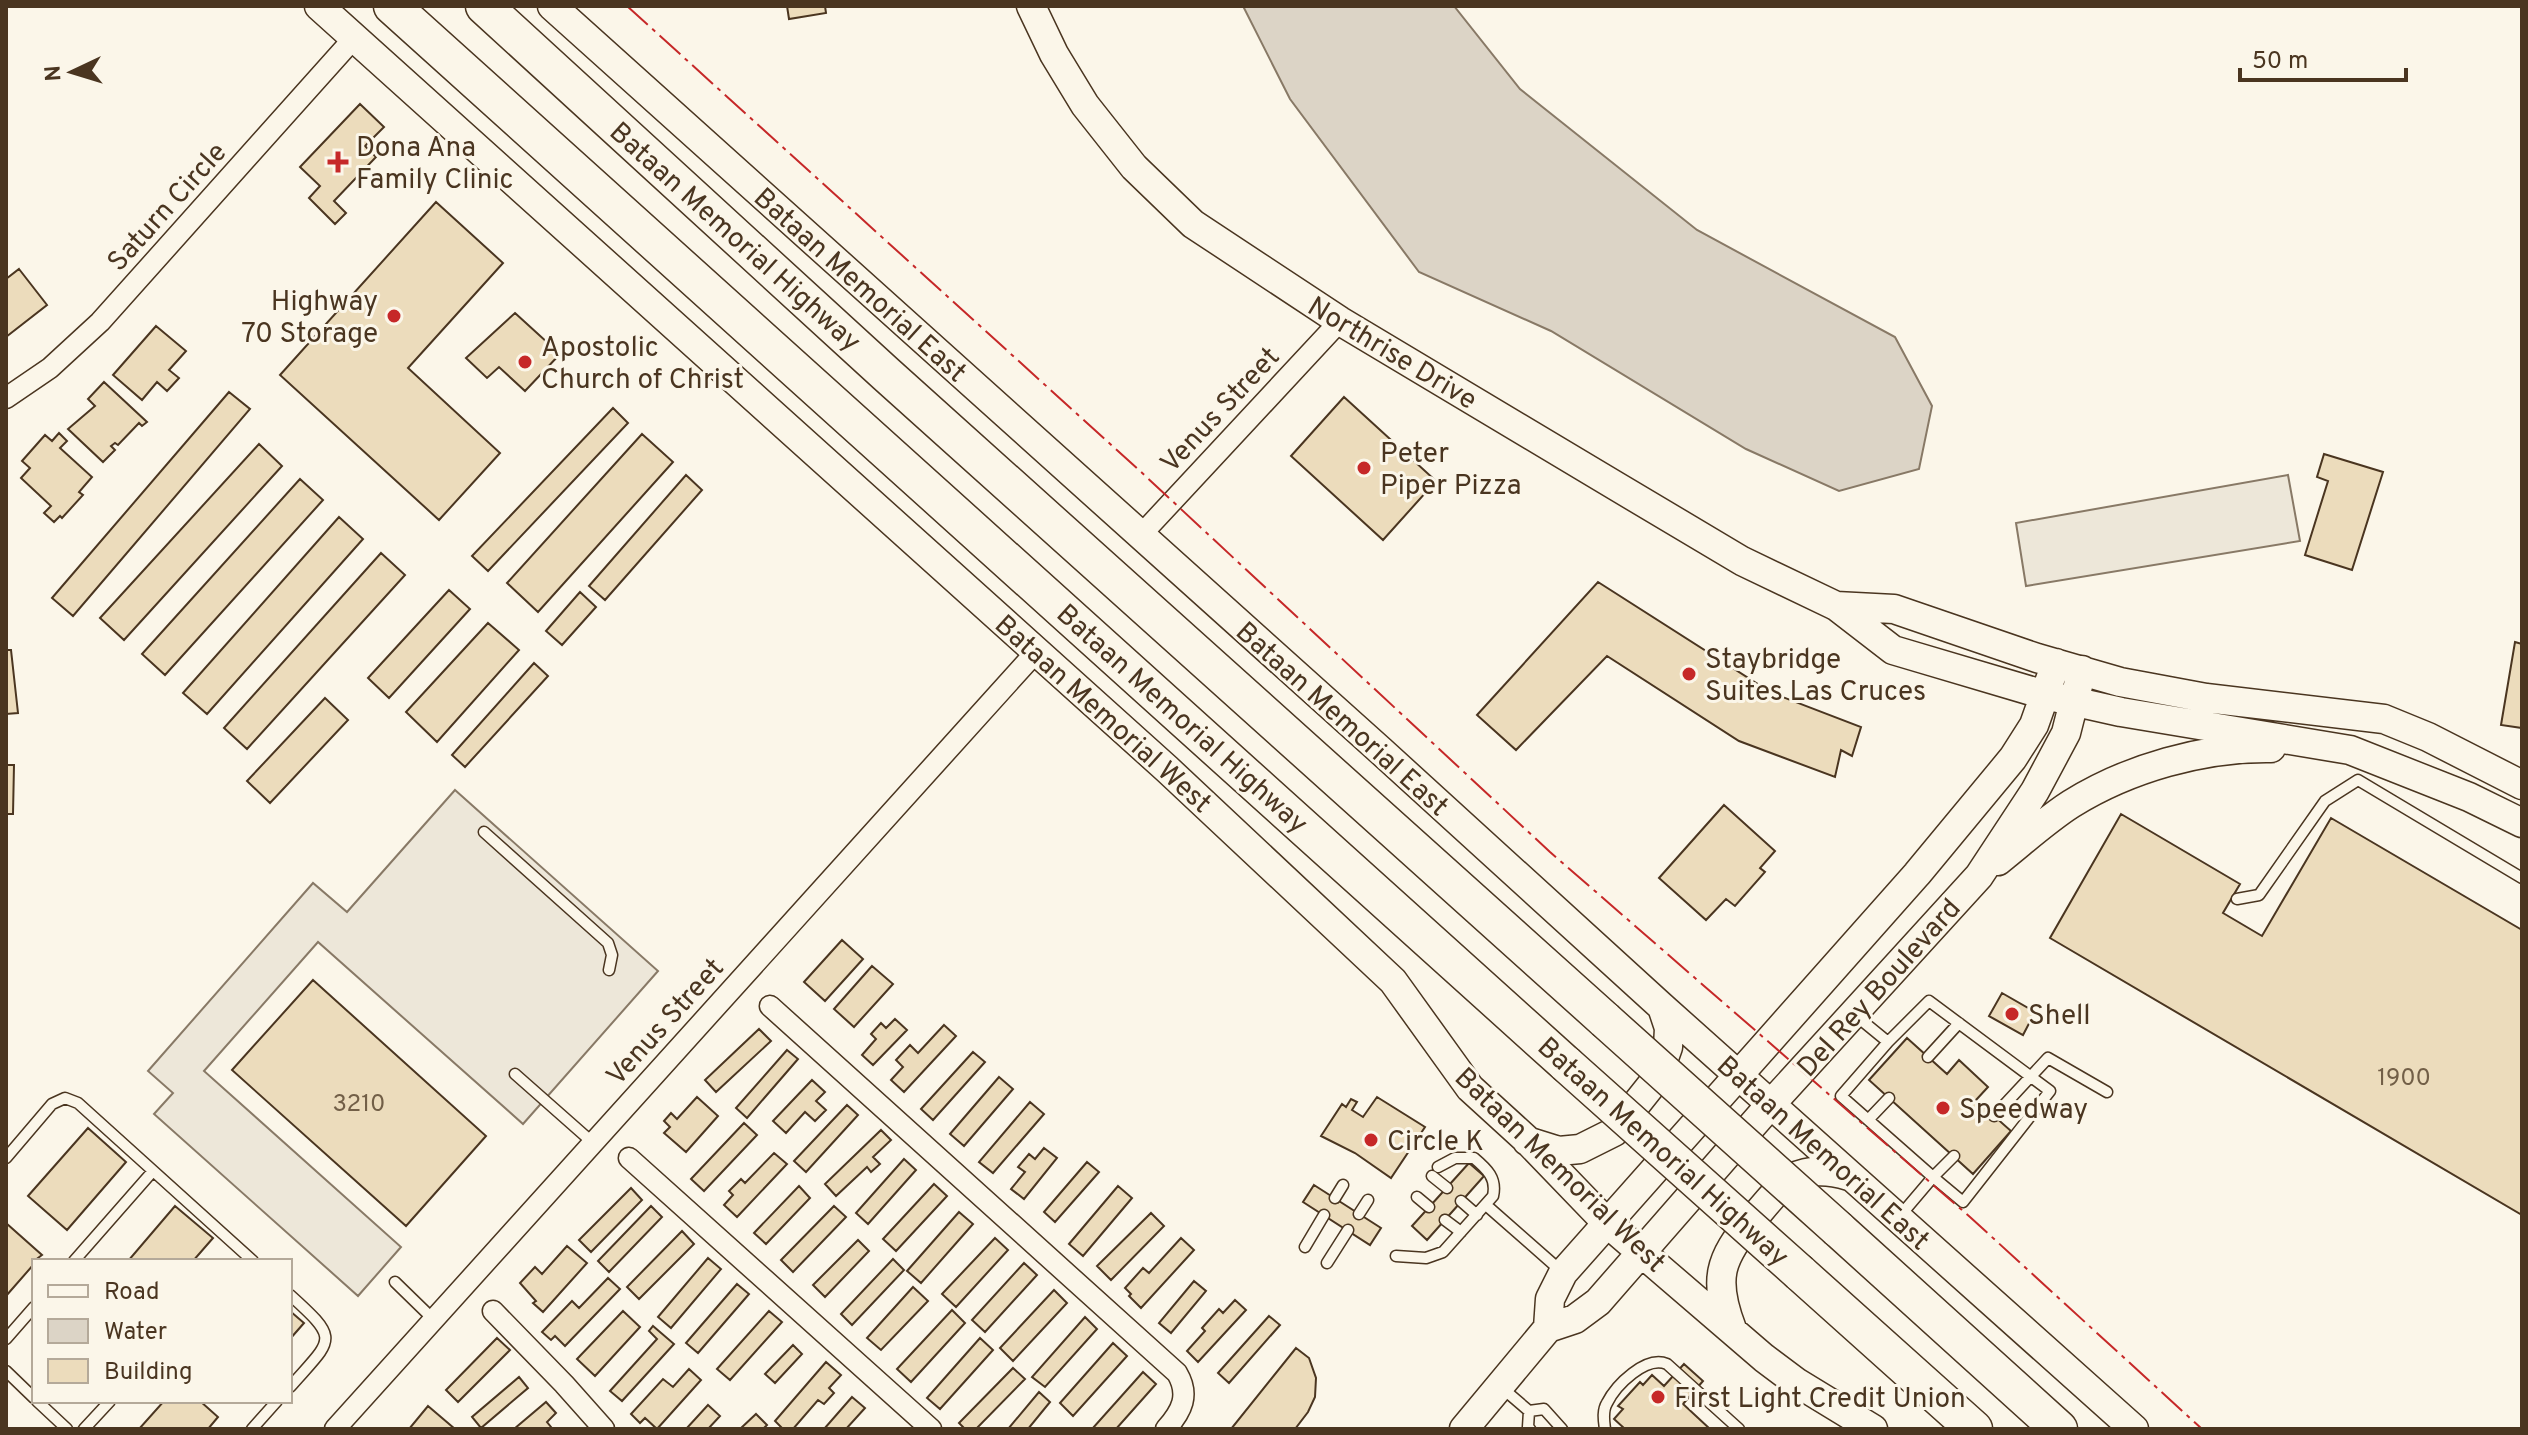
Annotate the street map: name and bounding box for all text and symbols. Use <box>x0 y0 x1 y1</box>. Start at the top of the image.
north arrow <box>32 32 112 112</box>
scale bar <box>2240 32 2406 82</box>
text: 50 m <box>2252 47 2308 77</box>
text: N <box>41 64 69 82</box>
street label: Bataan Memorial Highway <box>601 116 867 361</box>
place label: Dona Ana Family Clinic <box>356 131 514 199</box>
street label: Saturn Circle <box>101 136 236 280</box>
marker: Dona Ana Family Clinic <box>327 151 349 173</box>
street label: Bataan Memorial East <box>745 181 973 391</box>
place label: Highway 70 Storage <box>241 285 378 353</box>
street label: Northrise Drive <box>1300 290 1483 419</box>
marker: Highway 70 Storage <box>385 307 403 325</box>
place label: Apostolic Church of Christ <box>541 331 744 399</box>
street label: Venus Street <box>1154 341 1289 482</box>
marker: Apostolic Church of Christ <box>516 353 534 371</box>
place label: Peter Piper Pizza <box>1380 437 1522 505</box>
marker: Peter Piper Pizza <box>1355 459 1373 477</box>
street label: Bataan Memorial Highway <box>1048 598 1314 843</box>
street label: Bataan Memorial West <box>986 608 1218 822</box>
street label: Bataan Memorial East <box>1227 615 1455 825</box>
place label: Staybridge Suites Las Cruces <box>1705 643 1926 711</box>
marker: Staybridge Suites Las Cruces <box>1680 665 1698 683</box>
street label: Del Rey Boulevard <box>1790 892 1970 1086</box>
street label: Venus Street <box>600 952 733 1094</box>
place label: Shell <box>2028 999 2091 1035</box>
marker: Shell <box>2003 1005 2021 1023</box>
street label: Bataan Memorial Highway <box>1529 1031 1795 1276</box>
street label: Bataan Memorial East <box>1708 1049 1936 1259</box>
street label: Bataan Memorial West <box>1446 1061 1672 1281</box>
house number: 1900 <box>2377 1064 2431 1094</box>
house number: 3210 <box>332 1090 386 1120</box>
place label: Speedway <box>1959 1093 2088 1129</box>
marker: Speedway <box>1934 1099 1952 1117</box>
place label: Circle K <box>1387 1125 1484 1161</box>
marker: Circle K <box>1362 1131 1380 1149</box>
legend <box>32 1259 292 1403</box>
text: Road <box>104 1278 160 1308</box>
text: Water <box>104 1318 167 1348</box>
text: Building <box>104 1358 193 1388</box>
place label: First Light Credit Union <box>1674 1382 1966 1418</box>
marker: First Light Credit Union <box>1649 1388 1667 1406</box>

